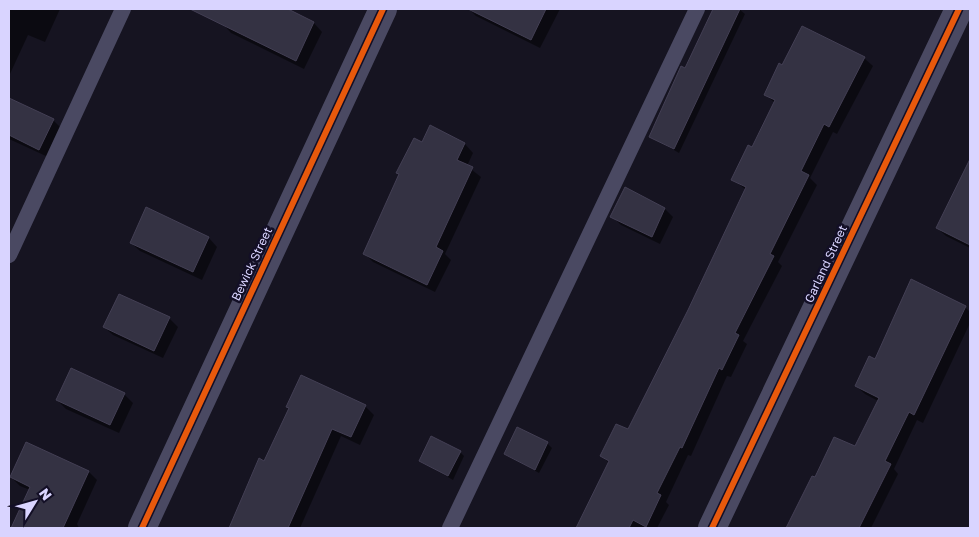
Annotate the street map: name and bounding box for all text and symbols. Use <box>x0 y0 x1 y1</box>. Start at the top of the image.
street label: Garland Street <box>801 222 850 305</box>
street label: Bewick Street <box>228 224 275 303</box>
north arrow <box>10 477 60 527</box>
text: N <box>36 485 56 503</box>

